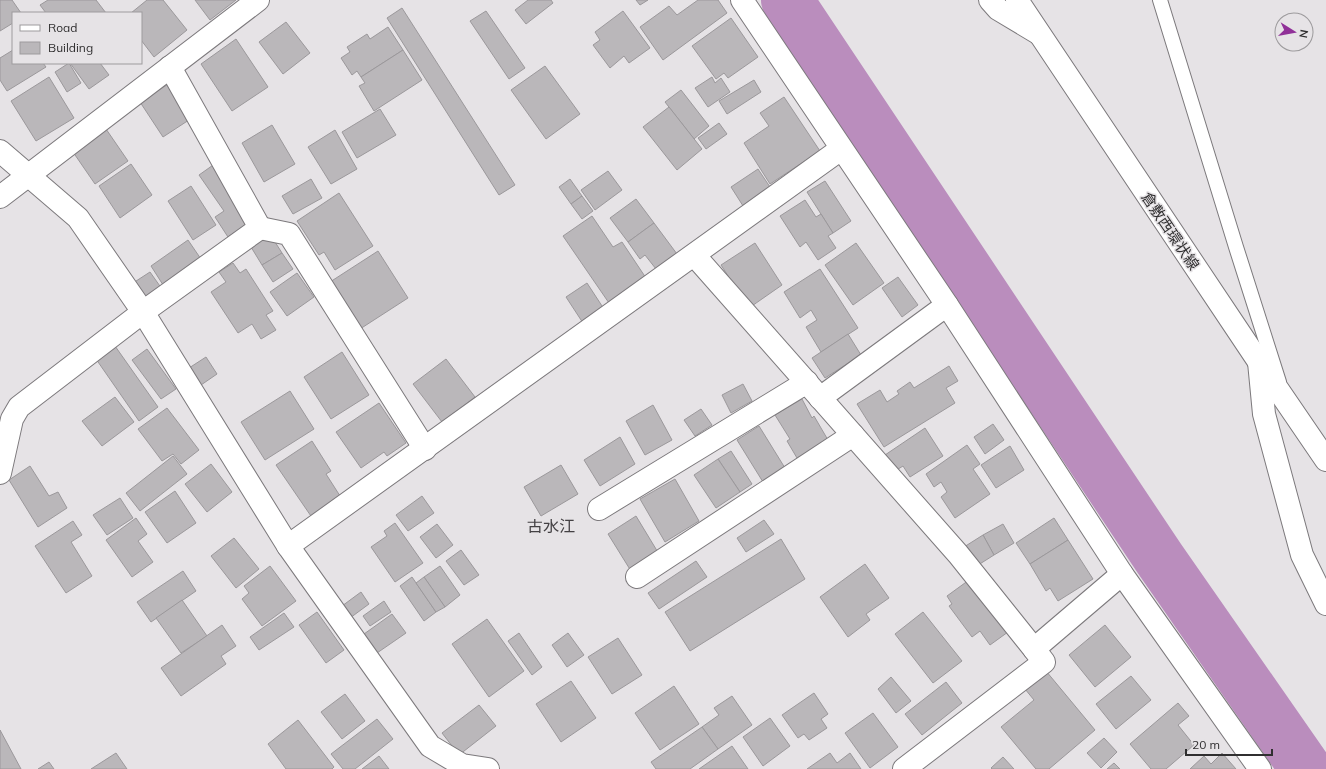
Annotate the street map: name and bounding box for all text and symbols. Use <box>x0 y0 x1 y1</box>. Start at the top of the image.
legend <box>12 12 142 64</box>
north arrow <box>1274 12 1314 52</box>
text: Road <box>48 20 77 35</box>
text: N <box>1296 28 1311 39</box>
text: Building <box>48 40 93 55</box>
street label: 倉敷西環状線 <box>1137 188 1203 273</box>
district label: 古水江 <box>527 516 575 536</box>
scale bar <box>1186 731 1272 757</box>
text: 20 m <box>1192 737 1220 752</box>

